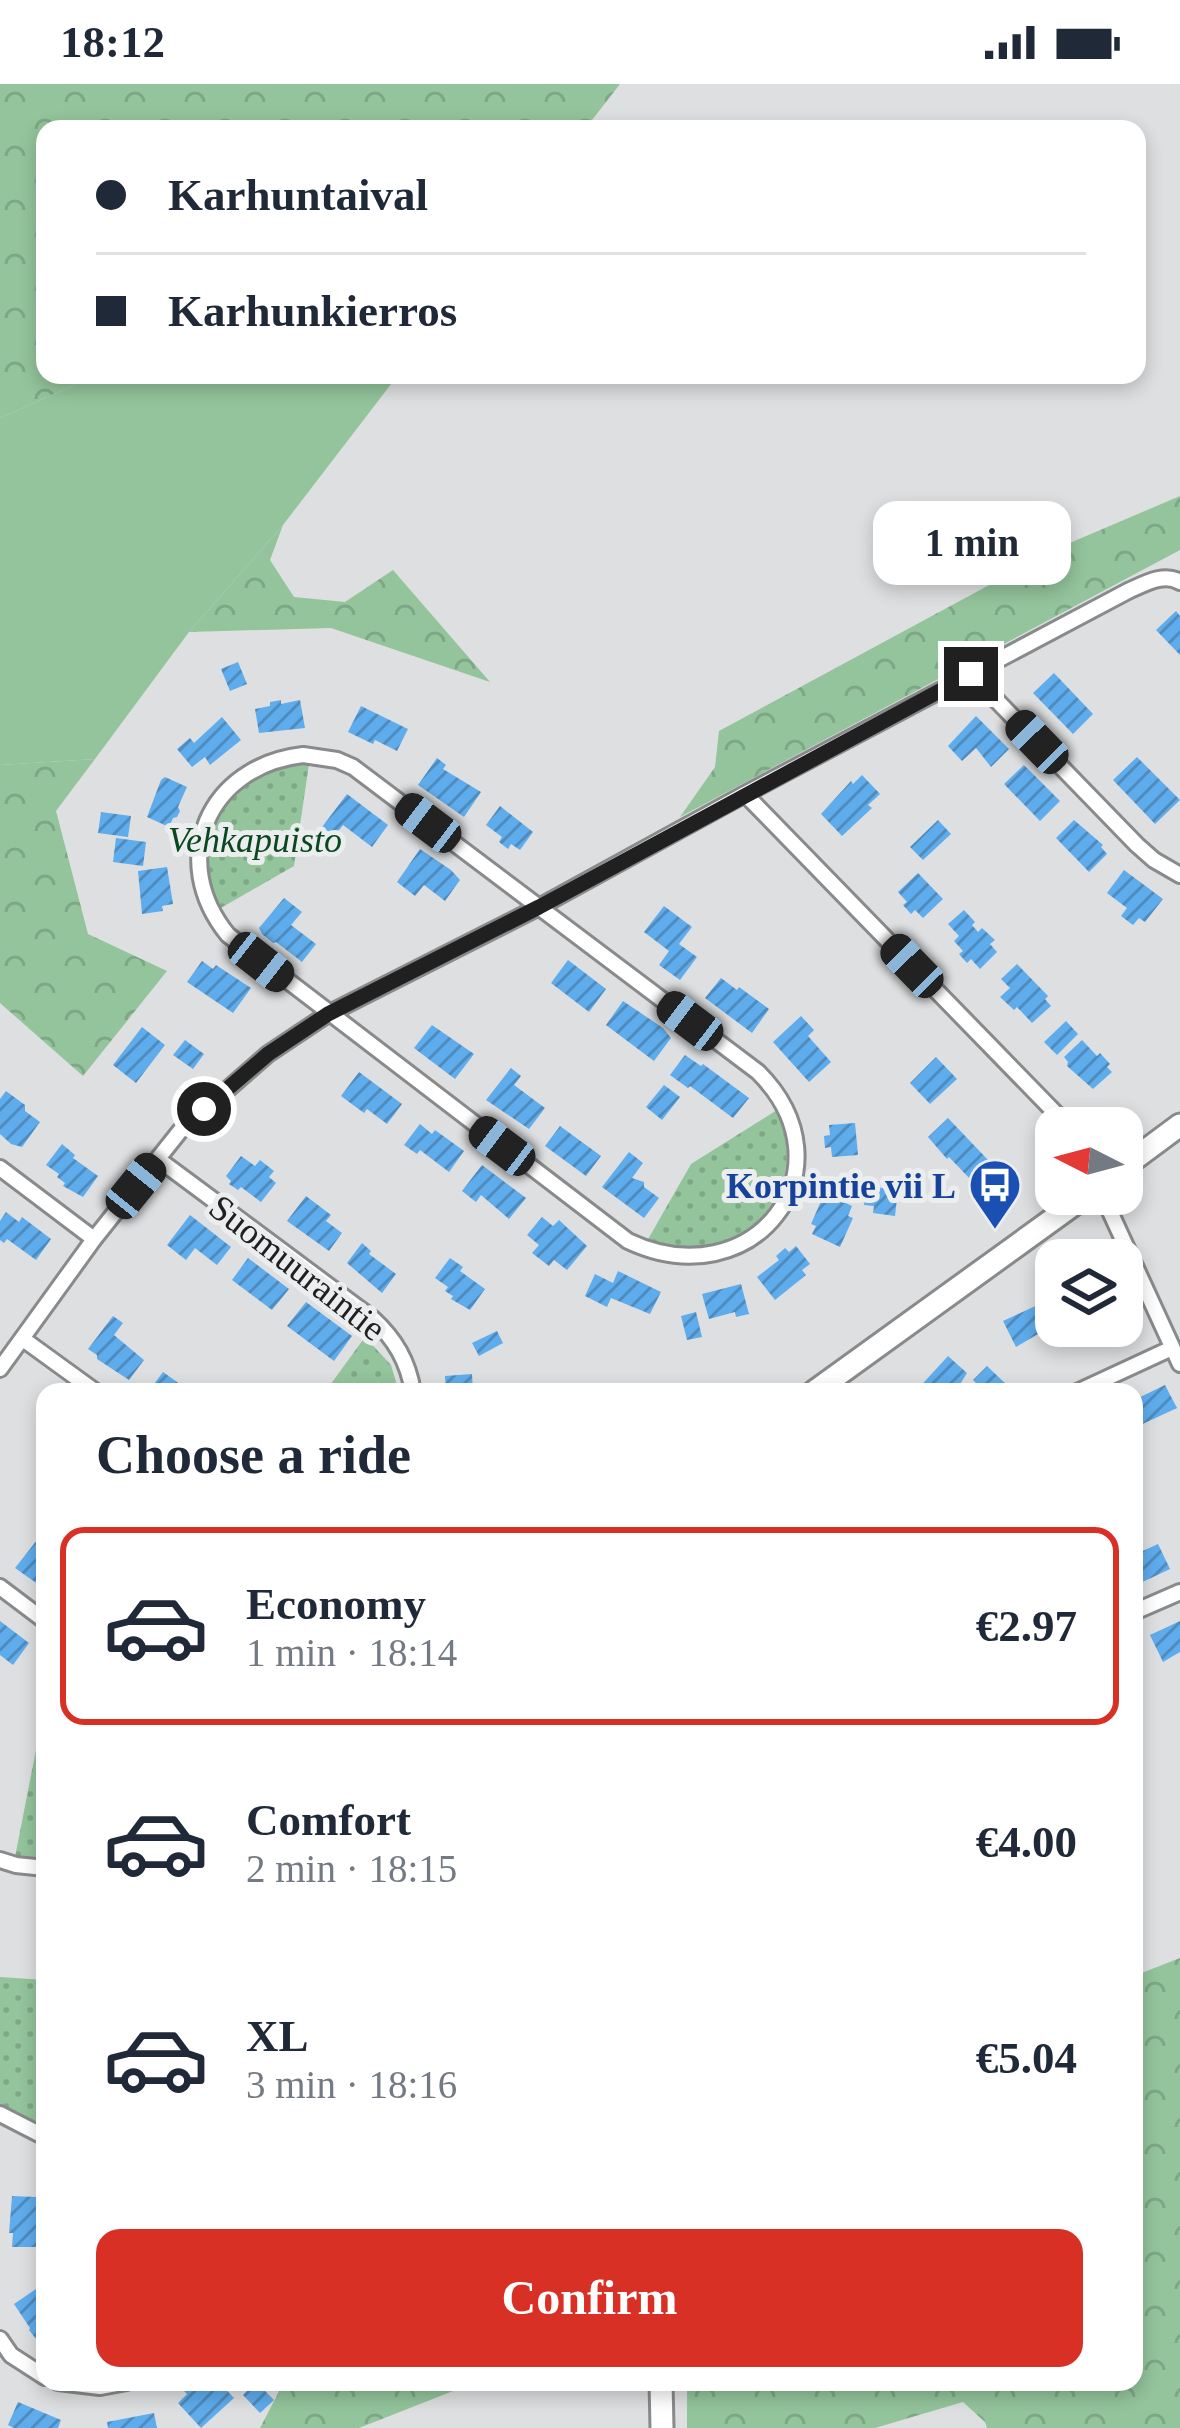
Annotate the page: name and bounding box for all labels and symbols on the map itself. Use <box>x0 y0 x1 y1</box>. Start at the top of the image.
callout: 1 min <box>872 500 1070 584</box>
route end <box>944 647 998 701</box>
car <box>999 704 1075 780</box>
car <box>388 787 468 859</box>
park label: Vehkapuisto <box>168 820 342 860</box>
car <box>222 926 300 998</box>
car <box>874 928 950 1004</box>
car <box>650 985 730 1057</box>
route start <box>177 1082 231 1136</box>
north arrow <box>1035 1107 1143 1215</box>
car <box>462 1110 542 1182</box>
car <box>99 1147 173 1225</box>
bus stop icon: Korpintie vii L <box>967 1157 1023 1231</box>
place label: Korpintie vii L <box>726 1166 956 1206</box>
street label: Suomuuraintie <box>202 1187 393 1349</box>

